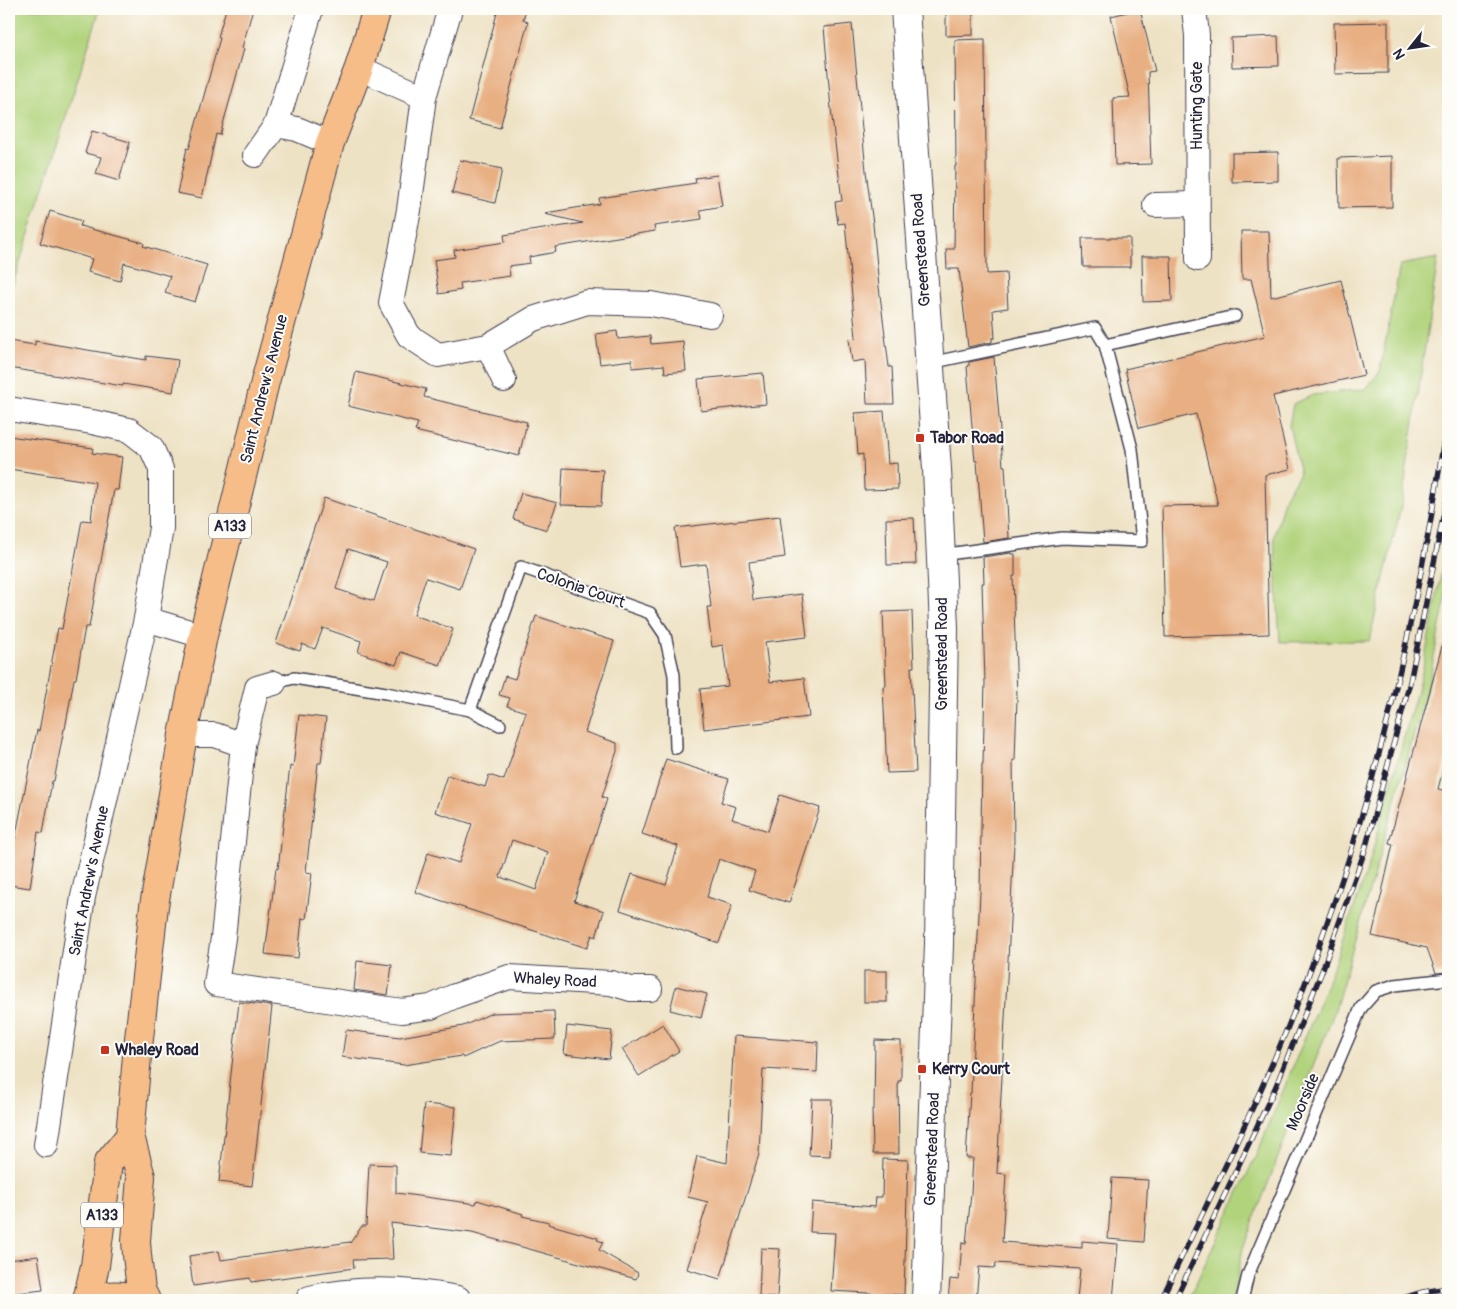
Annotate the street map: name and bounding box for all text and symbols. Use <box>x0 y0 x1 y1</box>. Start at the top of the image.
north arrow <box>1384 22 1434 72</box>
text: N <box>1389 46 1409 63</box>
street label: Hunting Gate <box>1187 62 1207 150</box>
street label: Greenstead Road <box>907 193 935 307</box>
street label: Saint Andrew's Avenue <box>236 312 292 465</box>
place label: Tabor Road <box>929 428 1004 448</box>
marker: Tabor Road <box>914 432 926 444</box>
road number: A133 <box>209 514 251 538</box>
street label: Colonia Court <box>534 564 628 613</box>
street label: Greenstead Road <box>932 597 952 711</box>
street label: Saint Andrew's Avenue <box>65 804 113 958</box>
street label: Whaley Road <box>513 968 597 992</box>
place label: Whaley Road <box>115 1040 199 1060</box>
marker: Whaley Road <box>99 1044 111 1056</box>
place label: Kerry Court <box>932 1059 1010 1079</box>
marker: Kerry Court <box>916 1063 928 1075</box>
street label: Moorside <box>1282 1070 1324 1134</box>
street label: Greenstead Road <box>920 1092 944 1206</box>
road number: A133 <box>81 1202 123 1228</box>

